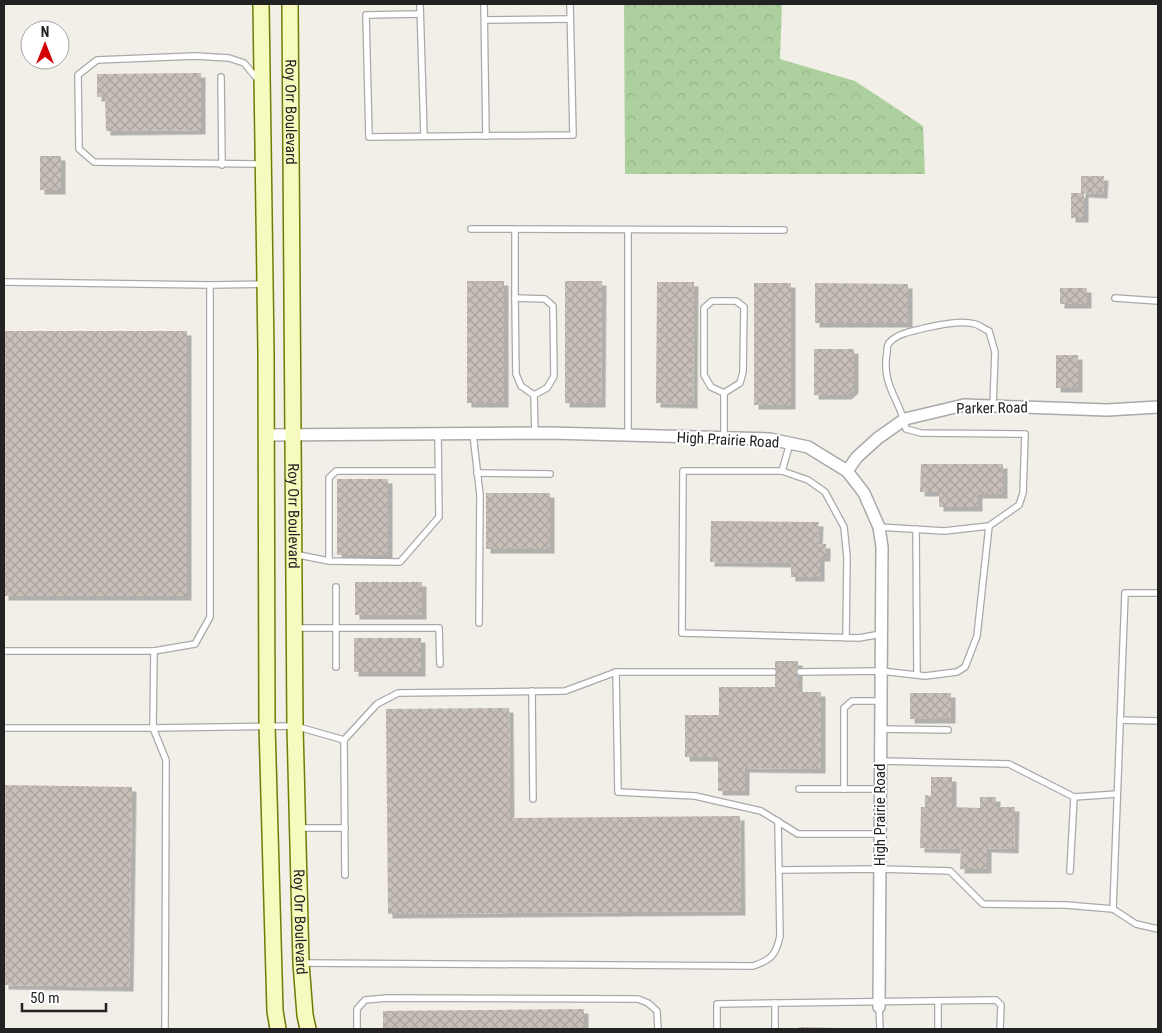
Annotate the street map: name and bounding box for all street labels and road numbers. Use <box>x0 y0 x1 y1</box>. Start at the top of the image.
street label: Roy Orr Boulevard <box>281 59 300 165</box>
street label: Parker Road <box>956 398 1028 418</box>
street label: High Prairie Road <box>676 428 780 452</box>
street label: Roy Orr Boulevard <box>284 463 303 569</box>
street label: High Prairie Road <box>871 764 889 866</box>
street label: Roy Orr Boulevard <box>290 869 311 975</box>

